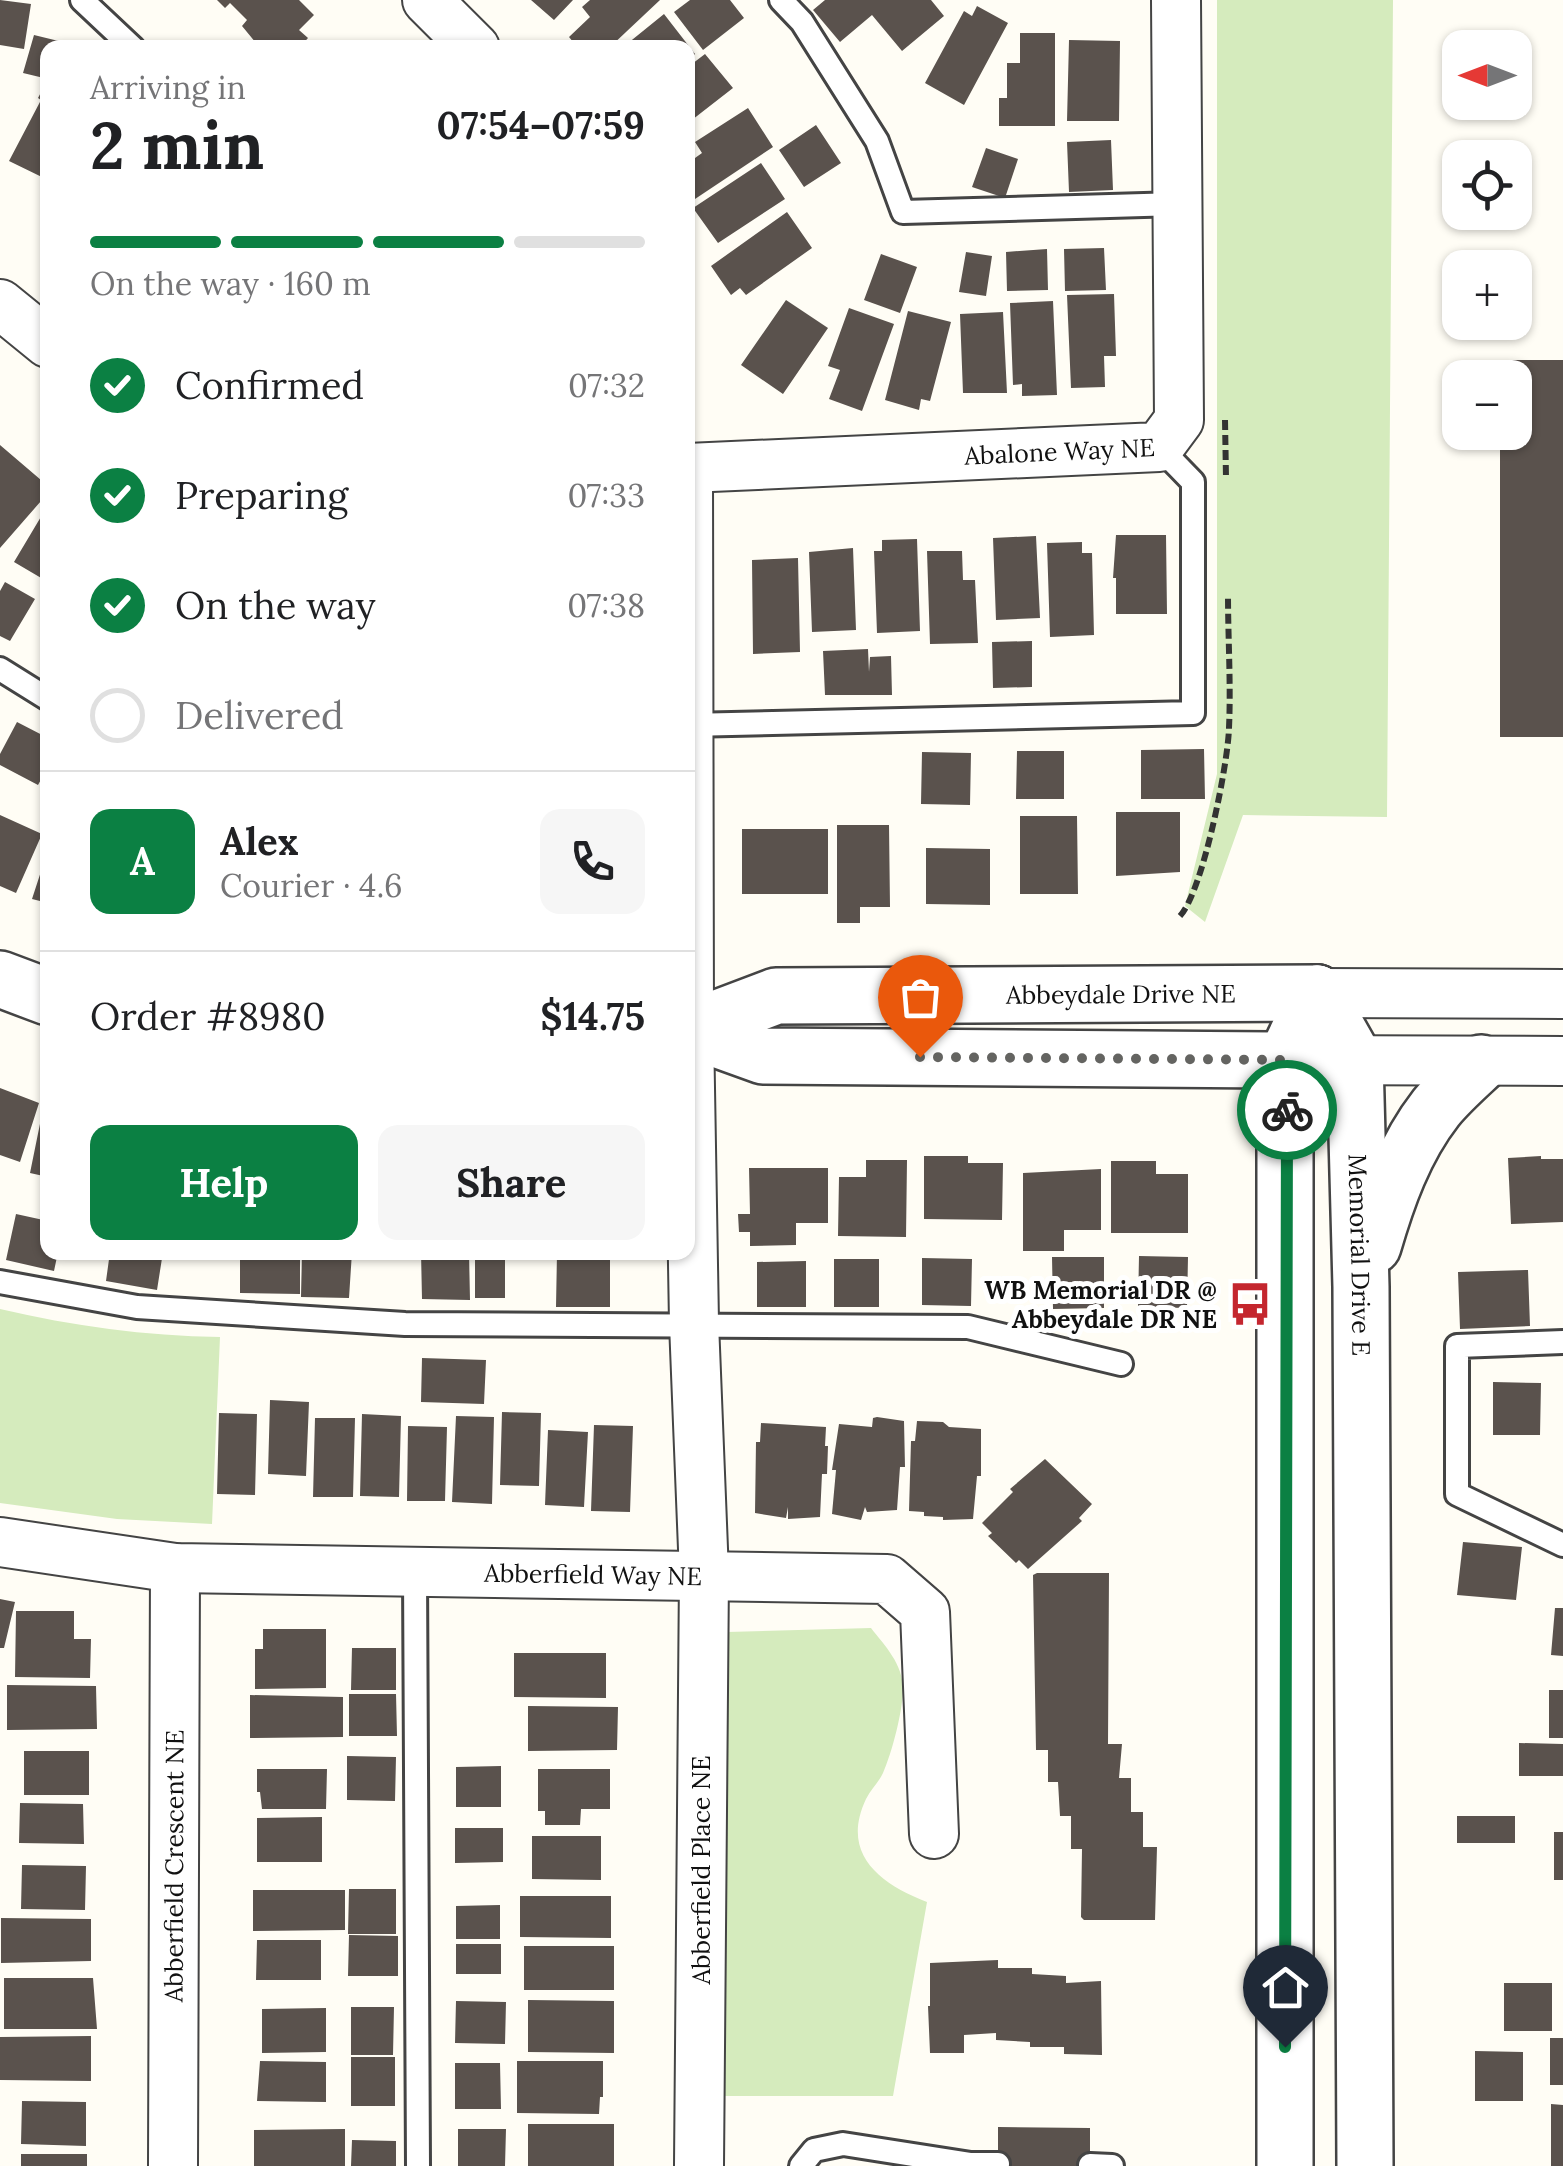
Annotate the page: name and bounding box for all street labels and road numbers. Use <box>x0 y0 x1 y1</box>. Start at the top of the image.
street label: Abalone Way NE <box>963 431 1156 472</box>
street label: Abbeydale Drive NE <box>1005 977 1236 1011</box>
street label: Memorial Drive E <box>1341 1153 1377 1356</box>
street label: Abberfield Way NE <box>483 1557 702 1592</box>
street label: Abberfield Crescent NE <box>158 1730 190 2003</box>
street label: Abberfield Place NE <box>685 1755 717 1986</box>

